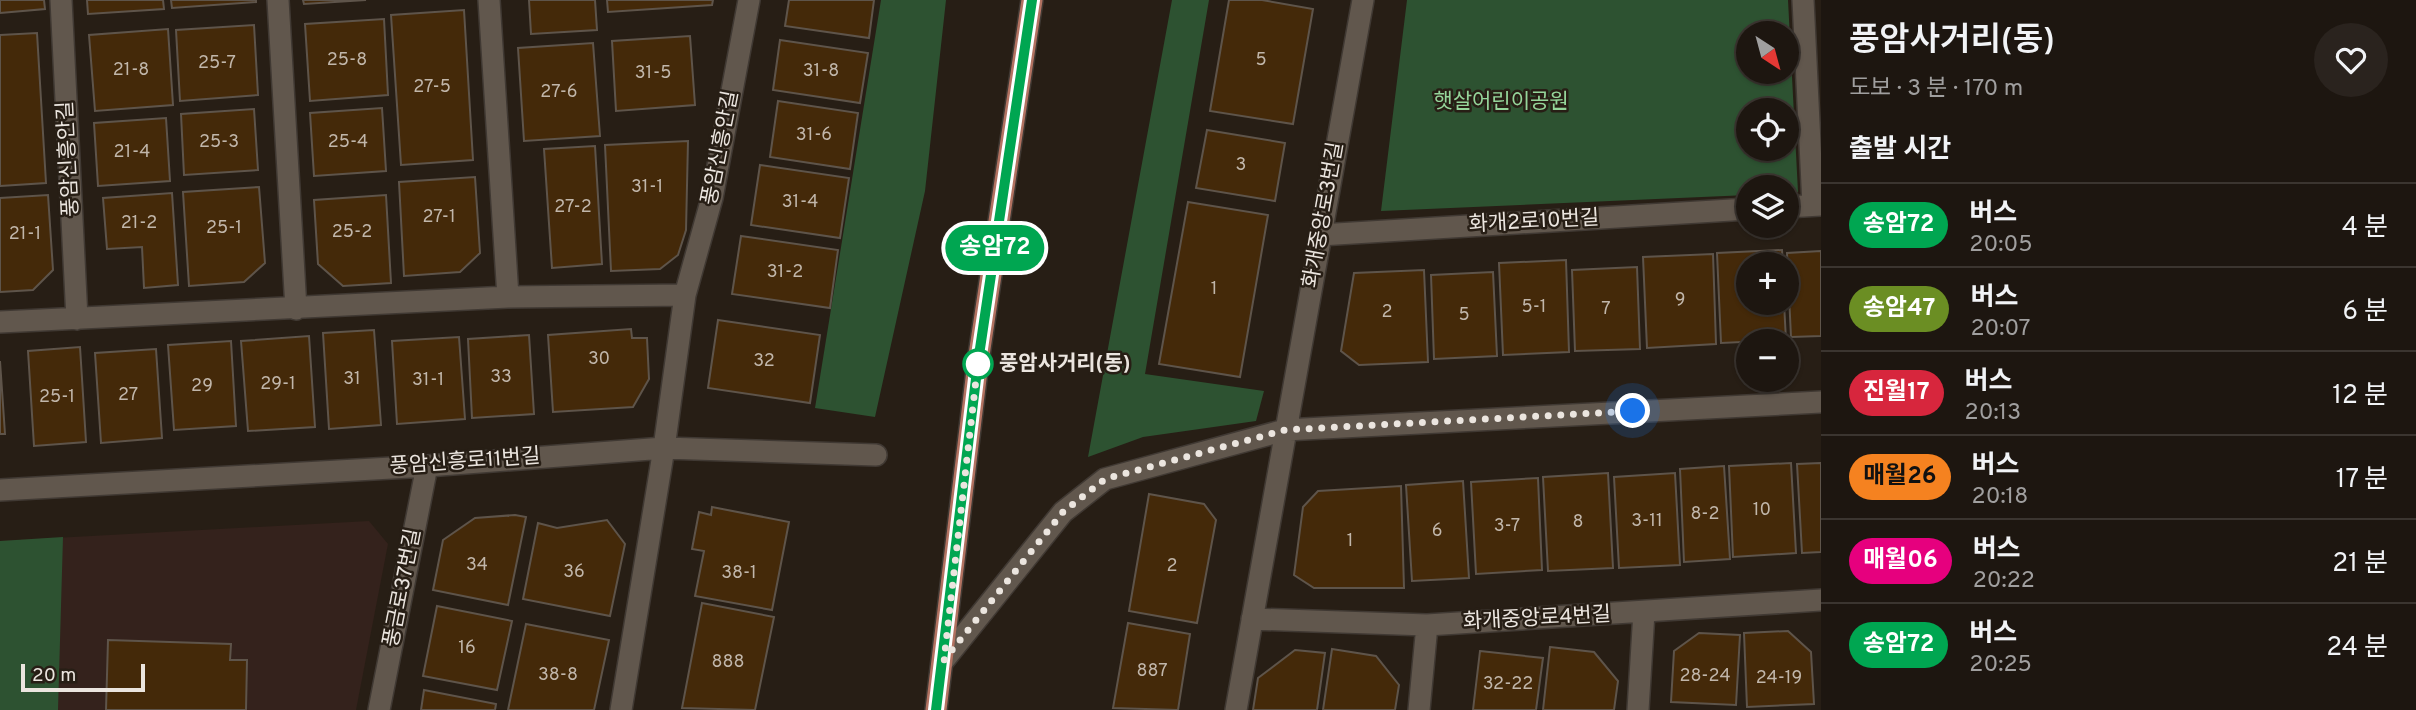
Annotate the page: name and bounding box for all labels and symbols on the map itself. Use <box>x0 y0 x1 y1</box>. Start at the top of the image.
north arrow <box>1736 21 1799 84</box>
house number: 25-8 <box>327 49 367 72</box>
house number: 5 <box>1255 49 1267 72</box>
house number: 25-7 <box>198 52 236 75</box>
house number: 21-8 <box>113 59 149 82</box>
house number: 31-8 <box>803 60 839 83</box>
house number: 31-5 <box>635 62 671 85</box>
house number: 27-5 <box>413 76 451 99</box>
house number: 27-6 <box>540 81 578 104</box>
street label: 풍암신흥안길 <box>697 89 745 207</box>
park label: 햇살어린이공원 <box>1433 89 1569 116</box>
street label: 풍암신흥안길 <box>52 100 86 218</box>
house number: 31-6 <box>796 124 832 147</box>
house number: 25-3 <box>199 131 239 154</box>
house number: 25-4 <box>328 131 368 154</box>
street label: 화개중앙로3번길 <box>1298 140 1350 290</box>
house number: 21-4 <box>114 141 150 164</box>
house number: 3 <box>1236 154 1246 177</box>
house number: 31-1 <box>631 176 663 199</box>
house number: 31-4 <box>782 191 818 214</box>
house number: 27-2 <box>554 196 592 219</box>
street label: 화개2로10번길 <box>1468 205 1600 239</box>
house number: 27-1 <box>422 206 456 229</box>
house number: 21-2 <box>121 212 157 235</box>
house number: 25-1 <box>206 217 242 240</box>
house number: 25-2 <box>332 221 372 244</box>
house number: 21-1 <box>9 223 41 246</box>
line badge: 송암72 <box>946 225 1044 271</box>
house number: 31-2 <box>767 261 803 284</box>
house number: 1 <box>1211 278 1217 301</box>
house number: 9 <box>1675 289 1685 312</box>
house number: 5-1 <box>1521 296 1547 319</box>
house number: 7 <box>1601 298 1611 321</box>
house number: 2 <box>1381 301 1393 324</box>
house number: 5 <box>1458 304 1470 327</box>
house number: 30 <box>588 348 610 371</box>
marker: 풍암사거리(동) <box>963 349 993 379</box>
house number: 32 <box>753 350 775 373</box>
place label: 풍암사거리(동) <box>999 351 1131 378</box>
house number: 33 <box>490 366 512 389</box>
house number: 31 <box>343 368 361 391</box>
house number: 31-1 <box>412 369 444 392</box>
house number: 29-1 <box>260 373 296 396</box>
house number: 29 <box>191 375 213 398</box>
house number: 27 <box>118 384 138 407</box>
house number: 25-1 <box>39 386 75 409</box>
your location <box>1615 393 1650 428</box>
street label: 풍암신흥로11번길 <box>389 443 541 481</box>
house number: 10 <box>1753 499 1771 522</box>
house number: 8-2 <box>1690 503 1720 526</box>
house number: 3-11 <box>1631 510 1663 533</box>
house number: 8 <box>1573 511 1584 534</box>
house number: 3-7 <box>1494 515 1520 538</box>
house number: 6 <box>1432 520 1442 543</box>
street label: 풍금로37번길 <box>378 527 428 649</box>
house number: 1 <box>1347 530 1353 553</box>
house number: 34 <box>466 554 488 577</box>
house number: 2 <box>1166 555 1178 578</box>
house number: 36 <box>563 561 585 584</box>
house number: 38-1 <box>721 562 757 585</box>
street label: 화개중앙로4번길 <box>1462 602 1612 636</box>
house number: 16 <box>458 637 476 660</box>
house number: 888 <box>712 651 745 674</box>
house number: 887 <box>1136 660 1168 683</box>
scale bar <box>21 661 145 693</box>
house number: 38-8 <box>538 664 578 687</box>
house number: 28-24 <box>1679 665 1731 688</box>
house number: 24-19 <box>1756 667 1802 690</box>
house number: 32-22 <box>1483 673 1533 696</box>

